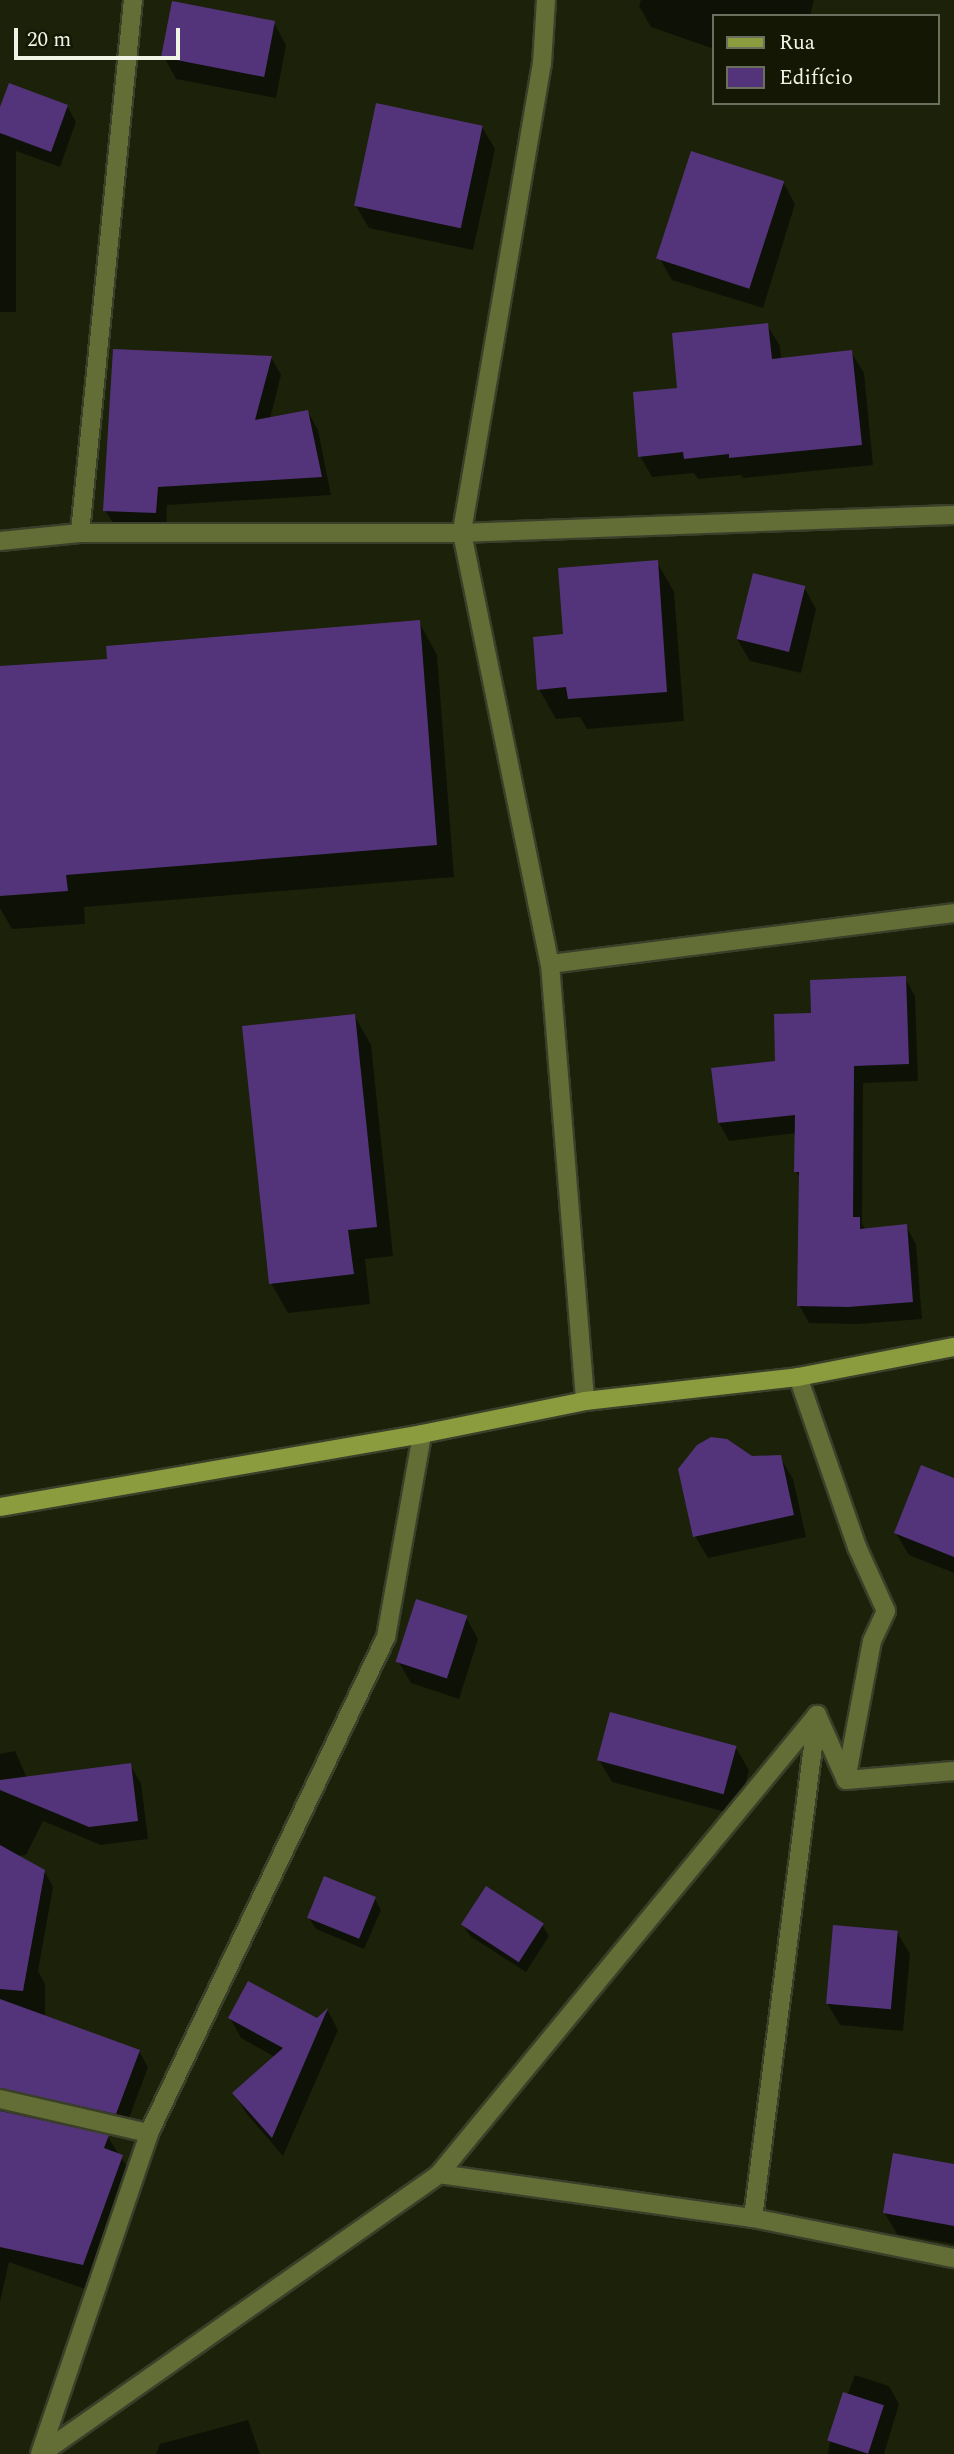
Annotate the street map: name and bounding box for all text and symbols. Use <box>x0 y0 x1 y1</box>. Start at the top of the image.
scale bar <box>18 14 184 58</box>
legend <box>712 14 940 105</box>
text: 20 m <box>27 24 71 56</box>
text: Rua <box>779 27 815 59</box>
text: Edifício <box>779 62 853 94</box>

